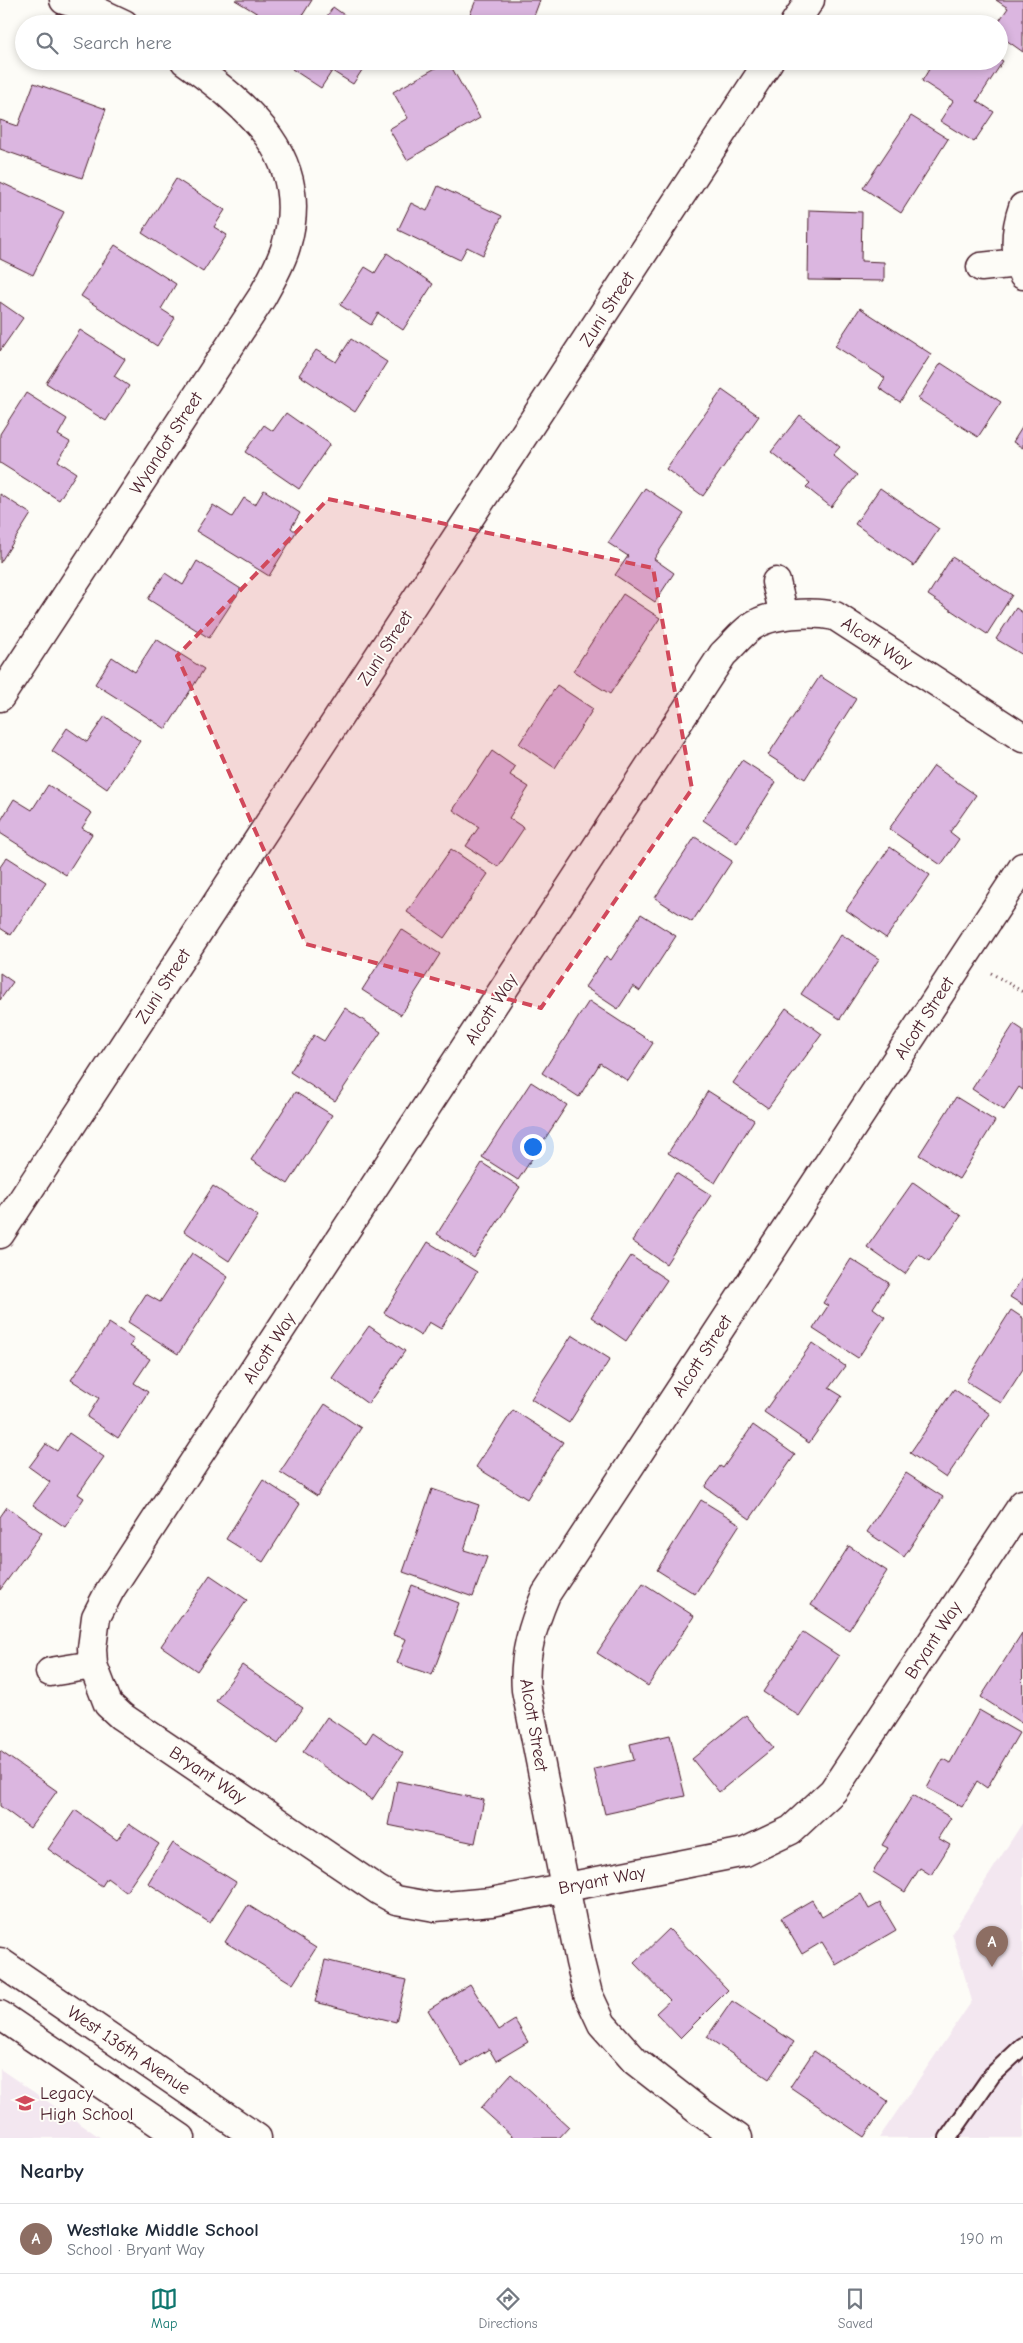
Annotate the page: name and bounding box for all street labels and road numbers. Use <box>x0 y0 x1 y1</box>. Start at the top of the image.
street label: Zuni Street <box>576 267 640 351</box>
street label: Wyandot Street <box>126 387 208 498</box>
street label: Zuni Street <box>354 606 418 690</box>
street label: Alcott Way <box>837 613 917 675</box>
street label: Zuni Street <box>132 944 196 1028</box>
street label: Alcott Way <box>461 969 523 1049</box>
street label: Alcott Street <box>890 973 959 1063</box>
street label: Alcott Way <box>239 1308 301 1388</box>
street label: Alcott Street <box>668 1311 737 1401</box>
street label: Bryant Way <box>901 1597 967 1683</box>
street label: Alcott Street <box>515 1677 552 1774</box>
street label: Bryant Way <box>165 1742 251 1809</box>
street label: Bryant Way <box>557 1862 648 1899</box>
street label: West 136th Avenue <box>63 2002 194 2099</box>

